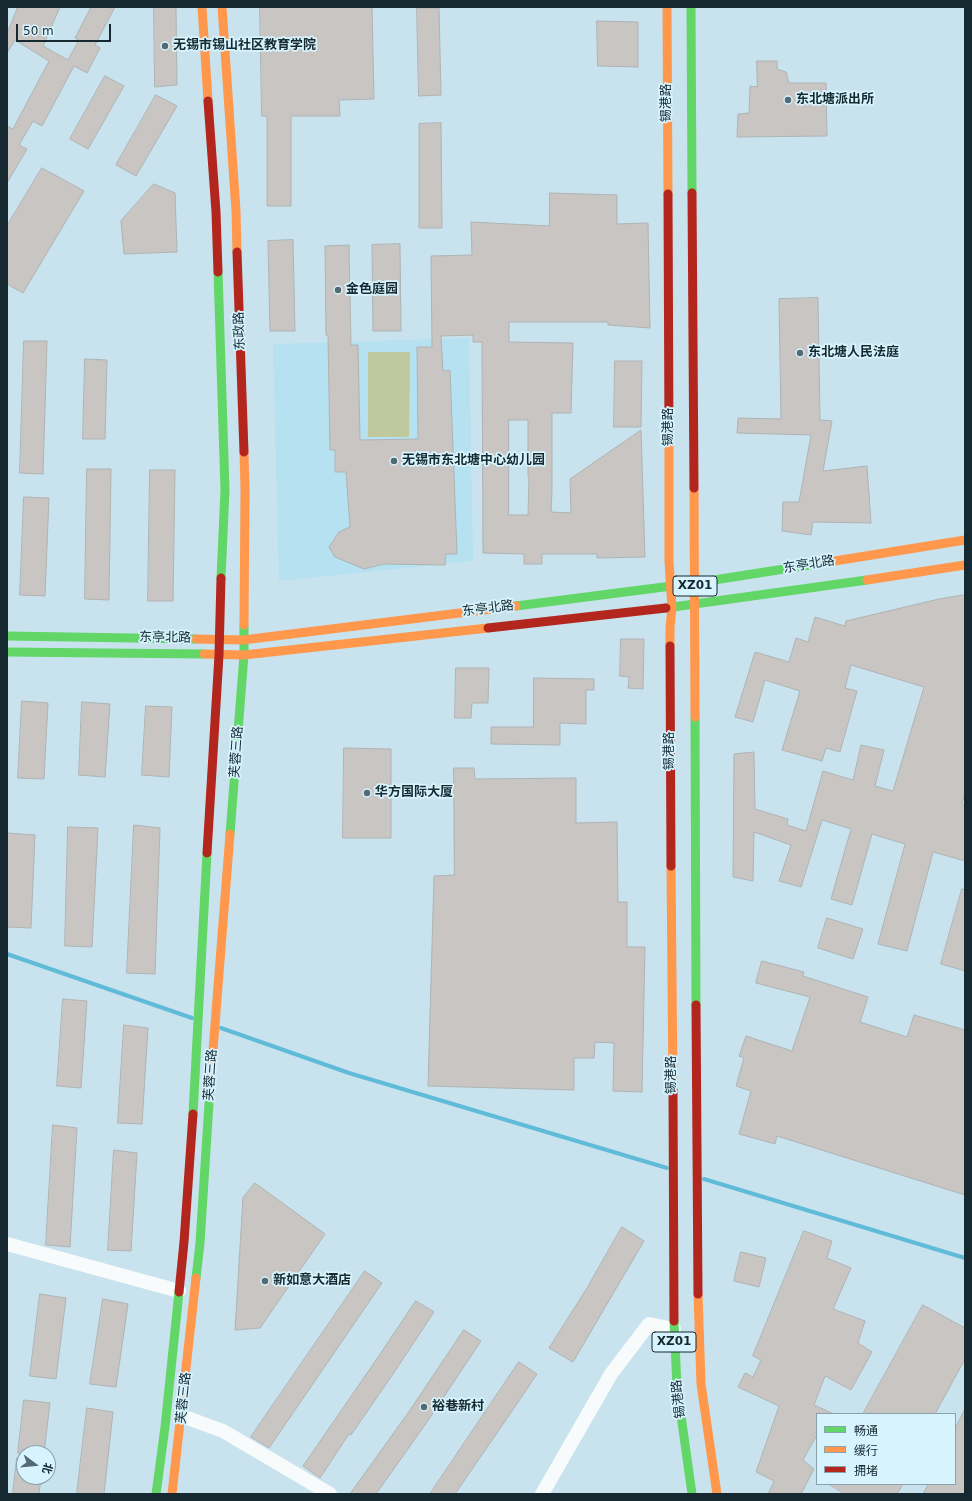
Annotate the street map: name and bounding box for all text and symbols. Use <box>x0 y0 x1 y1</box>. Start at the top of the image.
scale bar <box>18 16 113 42</box>
text: 50 m <box>23 24 54 38</box>
place label: 无锡市锡山社区教育学院 <box>173 38 316 54</box>
marker: 无锡市锡山社区教育学院 <box>160 41 170 51</box>
street label: 锡港路 <box>659 84 675 122</box>
place label: 东北塘派出所 <box>796 92 874 108</box>
marker: 东北塘派出所 <box>783 95 793 105</box>
place label: 金色庭园 <box>346 282 398 298</box>
marker: 金色庭园 <box>333 285 343 295</box>
street label: 东政路 <box>232 311 248 351</box>
place label: 东北塘人民法庭 <box>808 345 899 361</box>
marker: 东北塘人民法庭 <box>795 348 805 358</box>
street label: 锡港路 <box>661 408 677 446</box>
place label: 无锡市东北塘中心幼儿园 <box>402 453 545 469</box>
marker: 无锡市东北塘中心幼儿园 <box>389 456 399 466</box>
street label: 东亭北路 <box>782 553 836 577</box>
road number: XZ01 <box>673 576 717 596</box>
street label: 东亭北路 <box>461 598 515 620</box>
street label: 东亭北路 <box>139 630 191 646</box>
street label: 芙蓉三路 <box>227 726 247 778</box>
street label: 锡港路 <box>662 732 678 770</box>
place label: 华方国际大厦 <box>375 785 453 801</box>
marker: 华方国际大厦 <box>362 788 372 798</box>
street label: 芙蓉三路 <box>201 1049 221 1101</box>
street label: 锡港路 <box>664 1056 680 1094</box>
place label: 新如意大酒店 <box>273 1273 351 1289</box>
marker: 新如意大酒店 <box>260 1276 270 1286</box>
road number: XZ01 <box>652 1332 696 1352</box>
street label: 芙蓉三路 <box>174 1371 194 1425</box>
street label: 锡港路 <box>669 1379 689 1419</box>
place label: 裕巷新村 <box>432 1399 484 1415</box>
marker: 裕巷新村 <box>419 1402 429 1412</box>
legend <box>816 1413 956 1485</box>
text: 畅通 <box>854 1424 878 1438</box>
text: 缓行 <box>854 1444 878 1458</box>
north arrow <box>16 1445 56 1485</box>
text: 北 <box>39 1461 55 1475</box>
text: 拥堵 <box>854 1464 878 1478</box>

